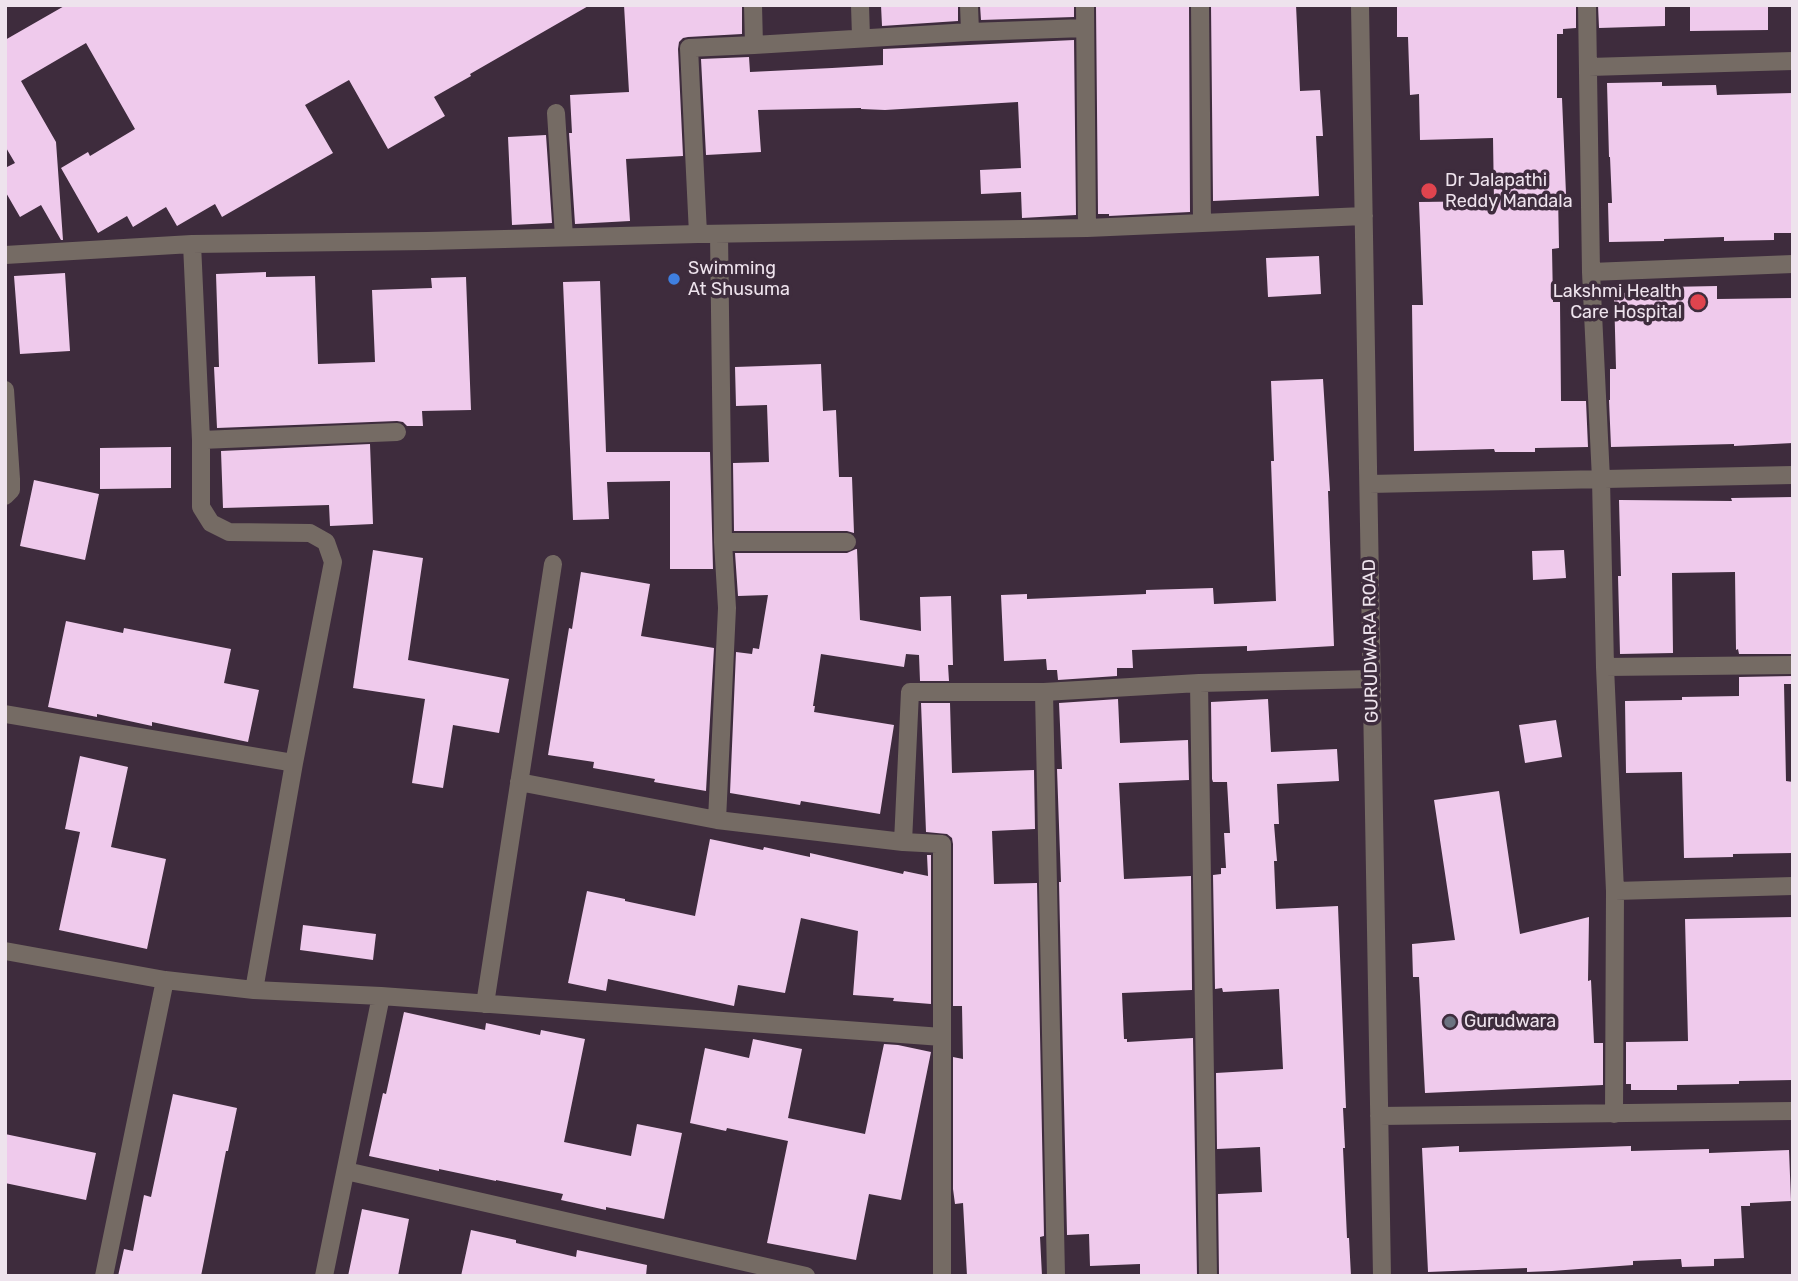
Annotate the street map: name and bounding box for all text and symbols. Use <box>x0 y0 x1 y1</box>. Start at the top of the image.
place label: Dr Jalapathi Reddy Mandala <box>1445 170 1573 212</box>
marker: Dr Jalapathi Reddy Mandala <box>1419 181 1439 201</box>
place label: Swimming At Shusuma <box>688 258 790 300</box>
marker: Swimming At Shusuma <box>666 271 682 287</box>
place label: Lakshmi Health Care Hospital <box>1553 281 1682 324</box>
marker: Lakshmi Health Care Hospital <box>1688 292 1708 312</box>
street label: GURUDWARA ROAD <box>1359 559 1383 723</box>
place label: Gurudwara <box>1464 1011 1556 1033</box>
marker: Gurudwara <box>1442 1014 1458 1030</box>

